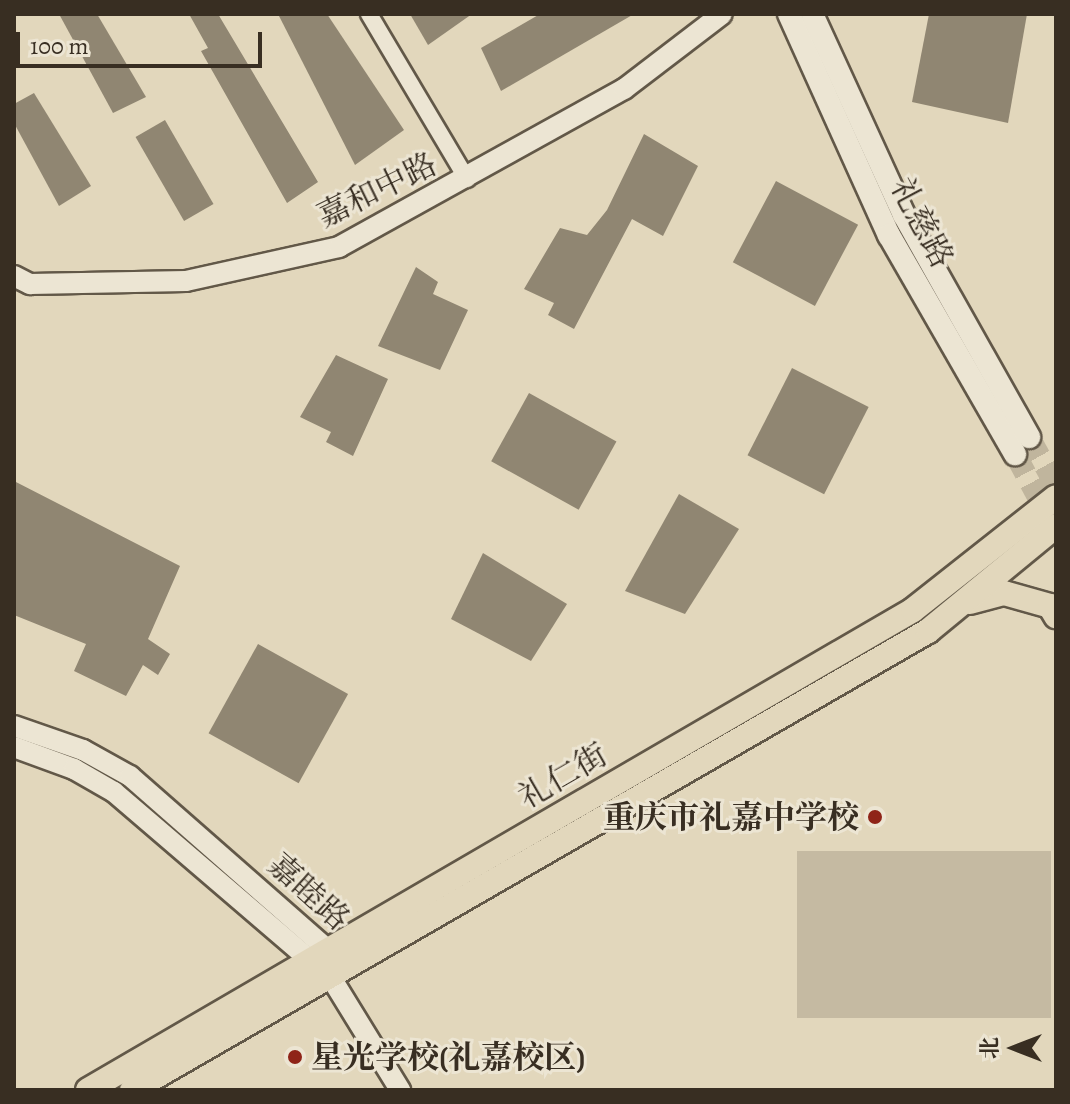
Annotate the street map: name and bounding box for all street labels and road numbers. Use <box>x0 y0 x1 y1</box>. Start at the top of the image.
street label: 嘉和中路 <box>311 145 443 235</box>
street label: 礼慈路 <box>883 172 961 274</box>
street label: 礼仁街 <box>512 735 614 817</box>
street label: 嘉睦路 <box>260 846 358 938</box>

